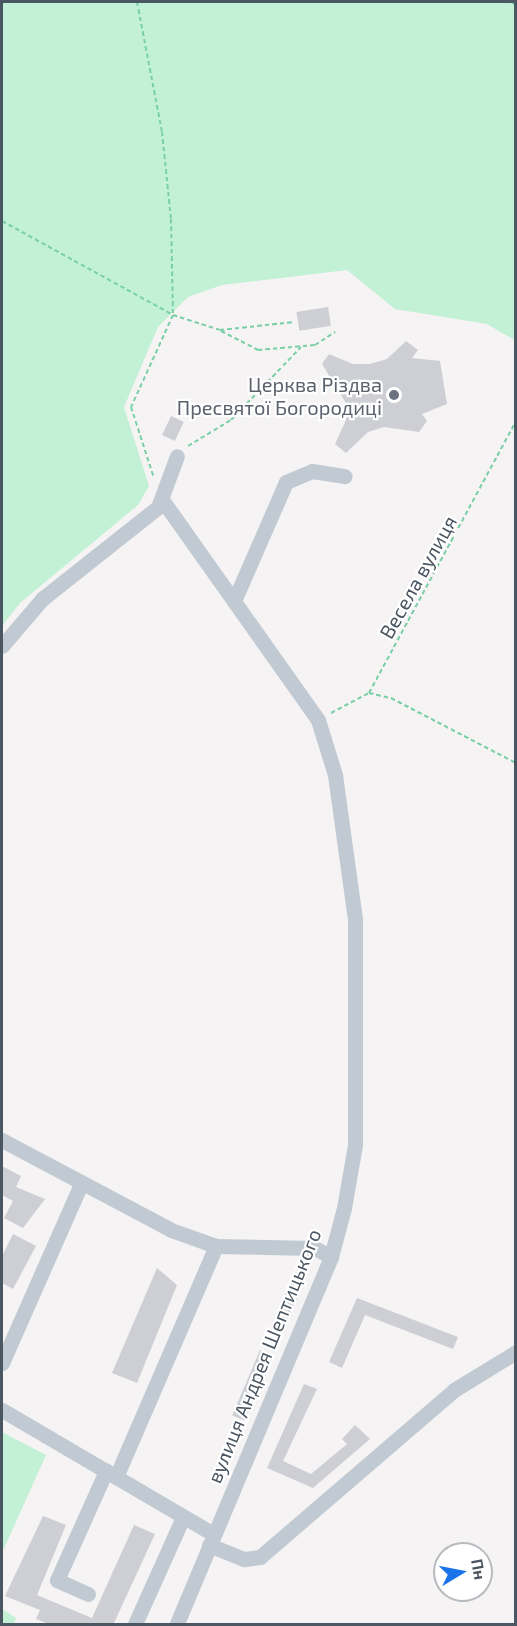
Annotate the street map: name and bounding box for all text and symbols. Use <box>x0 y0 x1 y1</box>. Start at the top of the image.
place label: Церква Різдва Пресвятої Богородиці <box>177 372 382 419</box>
marker: Церква Різдва Пресвятої Богородиці <box>387 388 401 402</box>
street label: Весела вулиця <box>374 511 462 643</box>
street label: вулиця Андрея Шептицького <box>202 1225 326 1487</box>
north arrow <box>433 1542 493 1602</box>
text: Пн <box>468 1557 490 1581</box>

